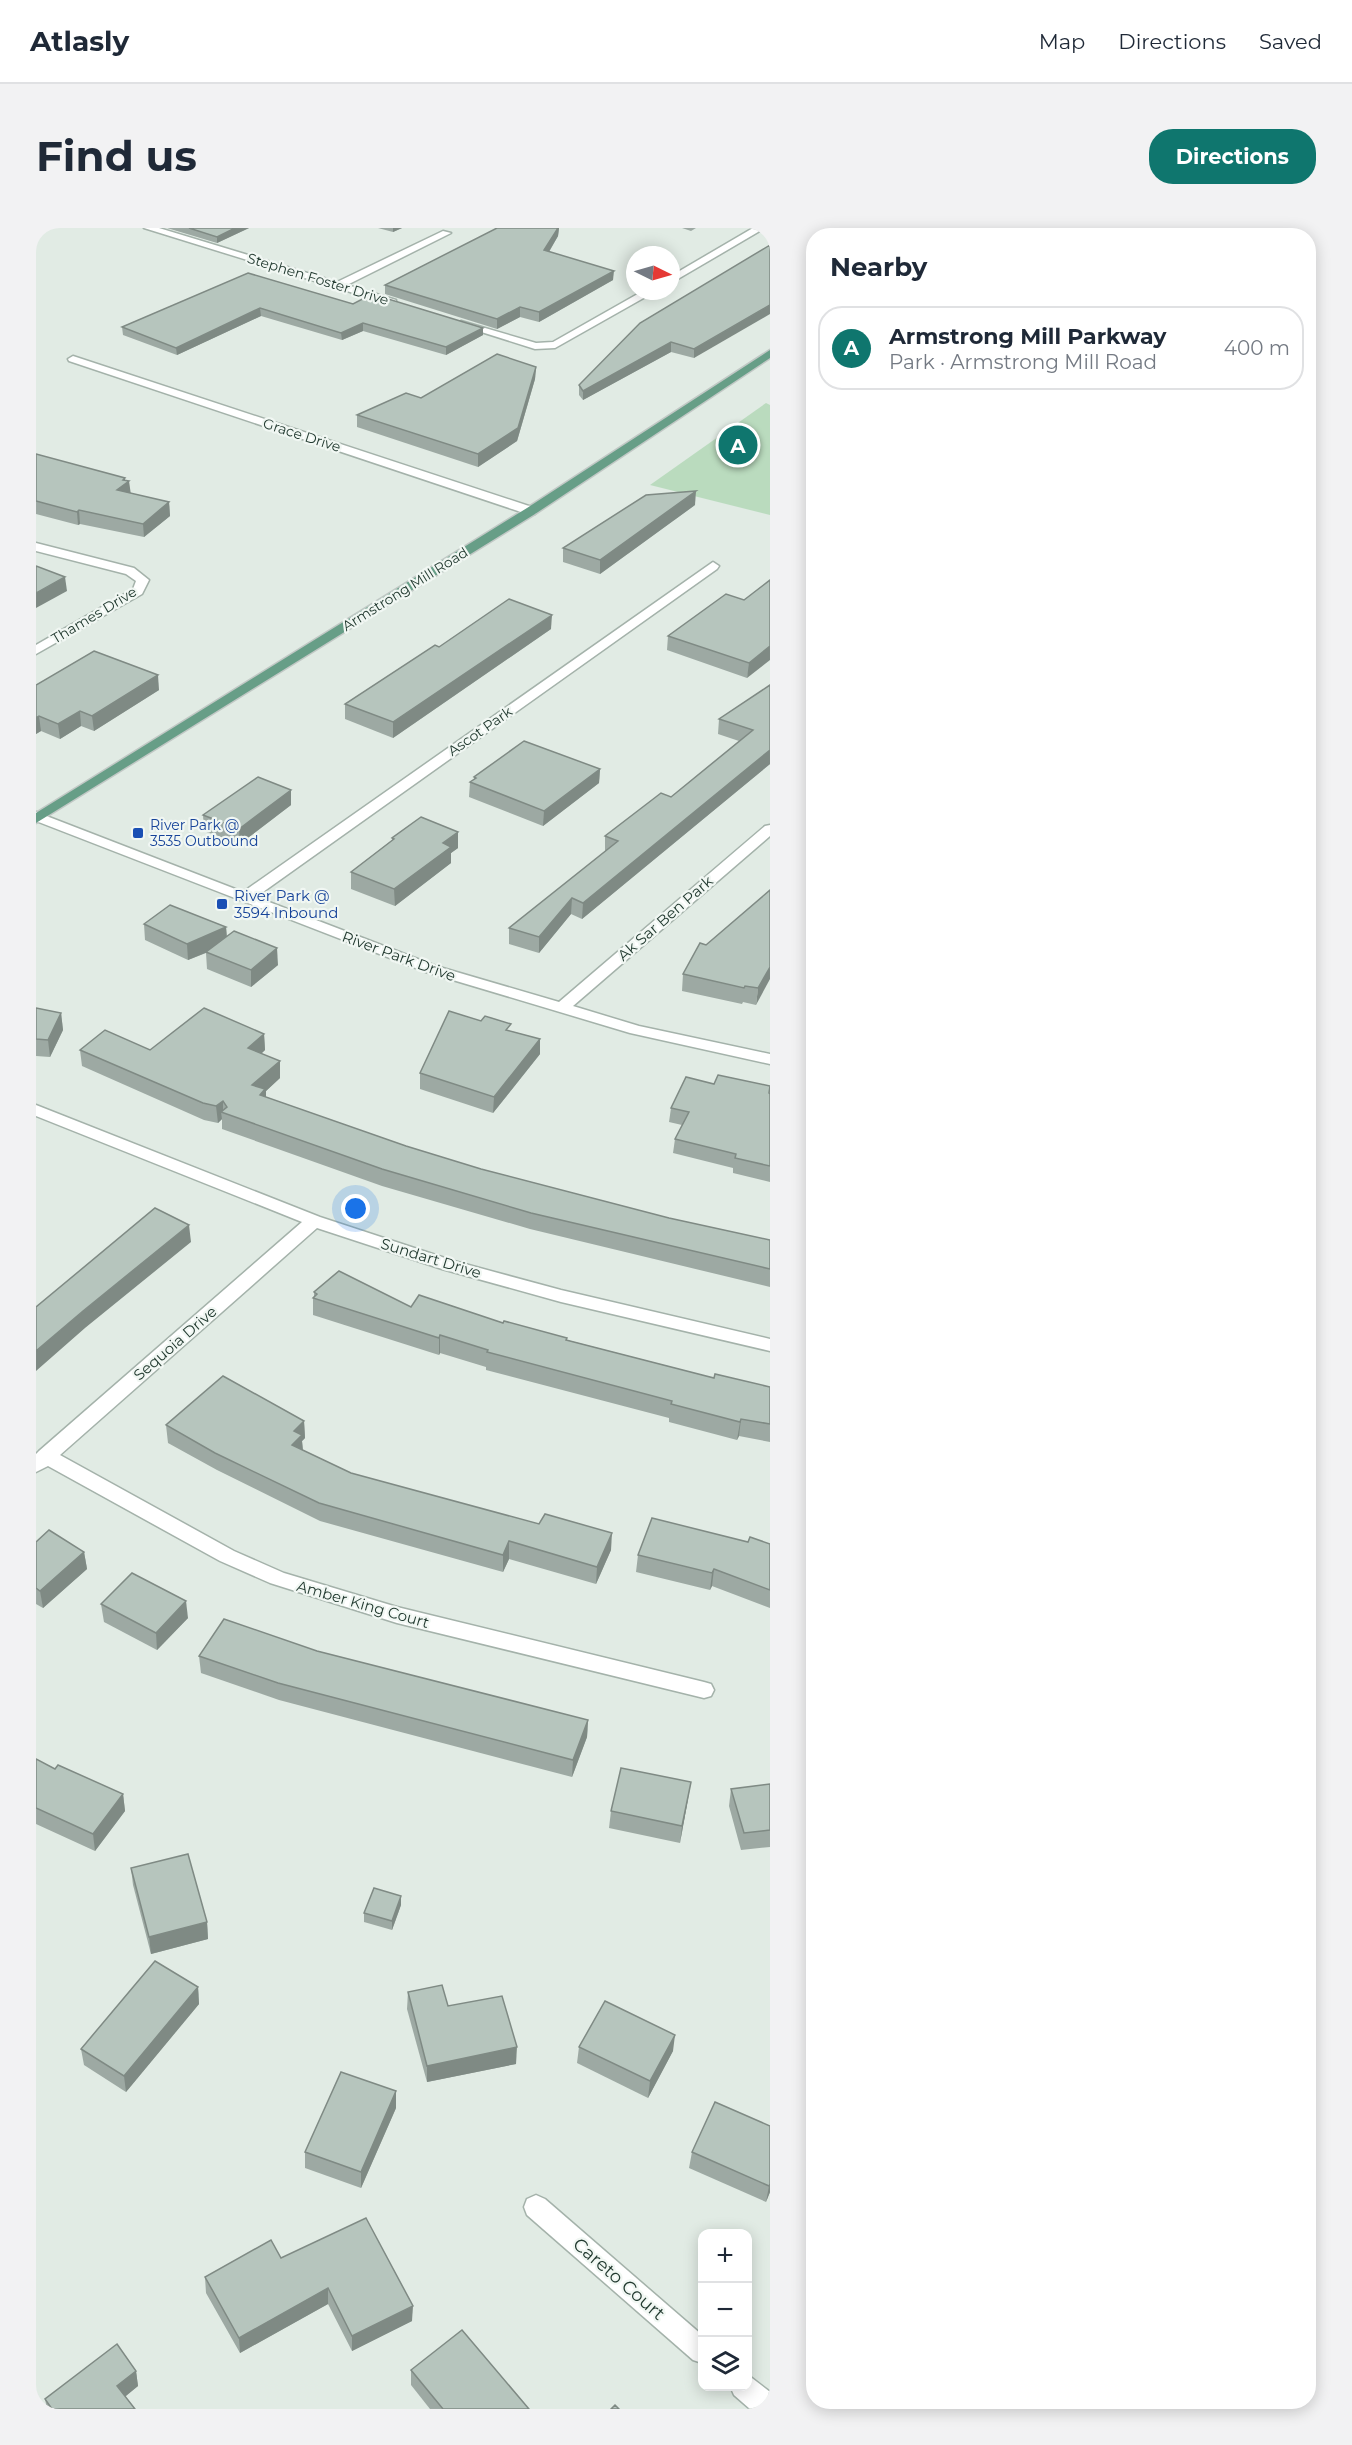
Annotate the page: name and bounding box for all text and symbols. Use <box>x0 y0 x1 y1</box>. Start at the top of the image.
text: Atlasly <box>30 24 129 58</box>
text: Map <box>1039 29 1085 54</box>
text: Directions <box>1118 29 1226 54</box>
text: Saved <box>1259 29 1322 54</box>
button: Directions <box>1149 129 1316 184</box>
text: Find us <box>36 130 197 182</box>
north arrow <box>626 246 680 300</box>
street label: Stephen Foster Drive <box>245 249 391 309</box>
text: Nearby <box>830 251 927 283</box>
text: Armstrong Mill Parkway <box>889 323 1166 350</box>
text: A <box>844 336 859 360</box>
text: 400 m <box>1224 336 1290 360</box>
text: Park · Armstrong Mill Road <box>889 350 1157 374</box>
street label: Grace Drive <box>261 414 343 456</box>
pin: A <box>718 422 758 468</box>
street label: Armstrong Mill Road <box>339 543 471 635</box>
street label: Thames Drive <box>48 582 140 648</box>
street label: Ascot Park <box>444 702 516 760</box>
place label: River Park @ 3535 Outbound <box>150 816 258 850</box>
marker: River Park @ 3535 Outbound <box>131 826 145 840</box>
street label: Ak Sar Ben Park <box>613 871 717 965</box>
place label: River Park @ 3594 Inbound <box>234 886 338 922</box>
marker: River Park @ 3594 Inbound <box>215 897 229 911</box>
street label: River Park Drive <box>340 927 458 985</box>
your location <box>341 1194 370 1223</box>
street label: Sundart Drive <box>378 1234 484 1282</box>
street label: Sequoia Drive <box>130 1302 220 1384</box>
street label: Amber King Court <box>295 1576 431 1632</box>
map controls <box>698 2229 752 2391</box>
button: + <box>698 2229 752 2283</box>
street label: Careto Court <box>569 2233 669 2325</box>
button: − <box>698 2283 752 2337</box>
button: layers <box>698 2337 752 2391</box>

